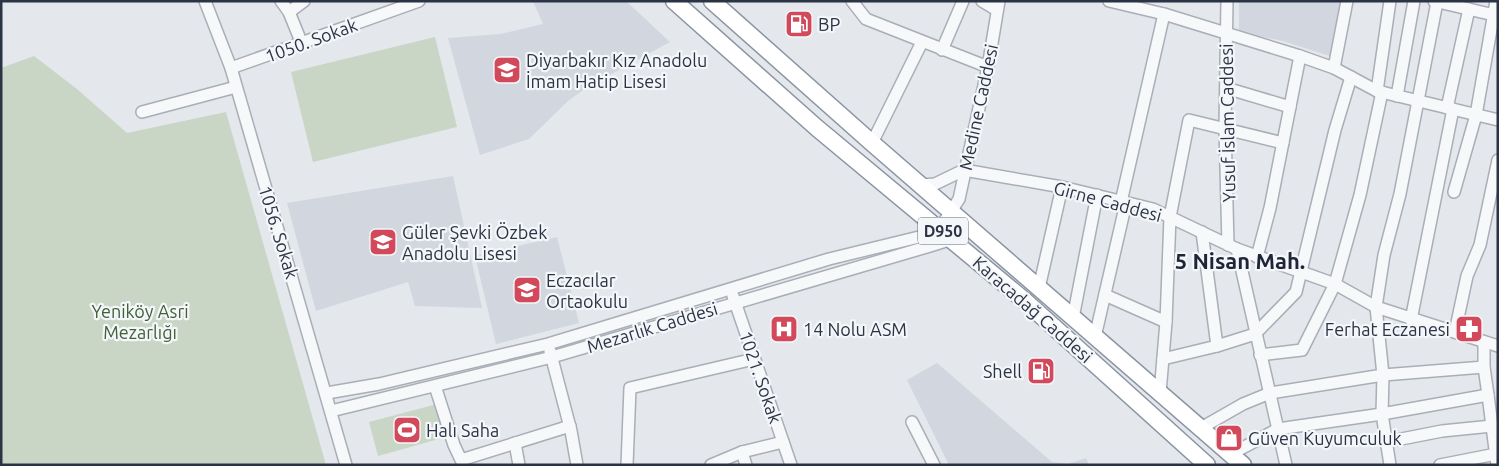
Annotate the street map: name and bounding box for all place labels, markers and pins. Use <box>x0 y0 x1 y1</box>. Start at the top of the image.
fuel station icon: BP <box>784 9 814 39</box>
place label: BP <box>818 14 840 34</box>
place label: Diyarbakır Kız Anadolu İmam Hatip Lisesi <box>526 50 707 91</box>
school or university icon: Diyarbakır Kız Anadolu İmam Hatip Lisesi <box>492 55 522 85</box>
place label: Güler Şevki Özbek Anadolu Lisesi <box>402 222 547 263</box>
school or university icon: Güler Şevki Özbek Anadolu Lisesi <box>368 227 398 257</box>
place label: Eczacılar Ortaokulu <box>546 270 628 311</box>
school or university icon: Eczacılar Ortaokulu <box>512 275 542 305</box>
hospital icon: 14 Nolu ASM <box>769 314 799 344</box>
pharmacy icon: Ferhat Eczanesi <box>1454 314 1484 344</box>
place label: 14 Nolu ASM <box>803 319 907 339</box>
place label: Ferhat Eczanesi <box>1325 319 1450 339</box>
fuel station icon: Shell <box>1026 356 1056 386</box>
place label: Shell <box>983 361 1022 381</box>
sports icon: Halı Saha <box>392 415 422 445</box>
place label: Halı Saha <box>426 420 499 440</box>
shop icon: Güven Kuyumculuk <box>1214 423 1244 453</box>
place label: Güven Kuyumculuk <box>1248 428 1402 448</box>

